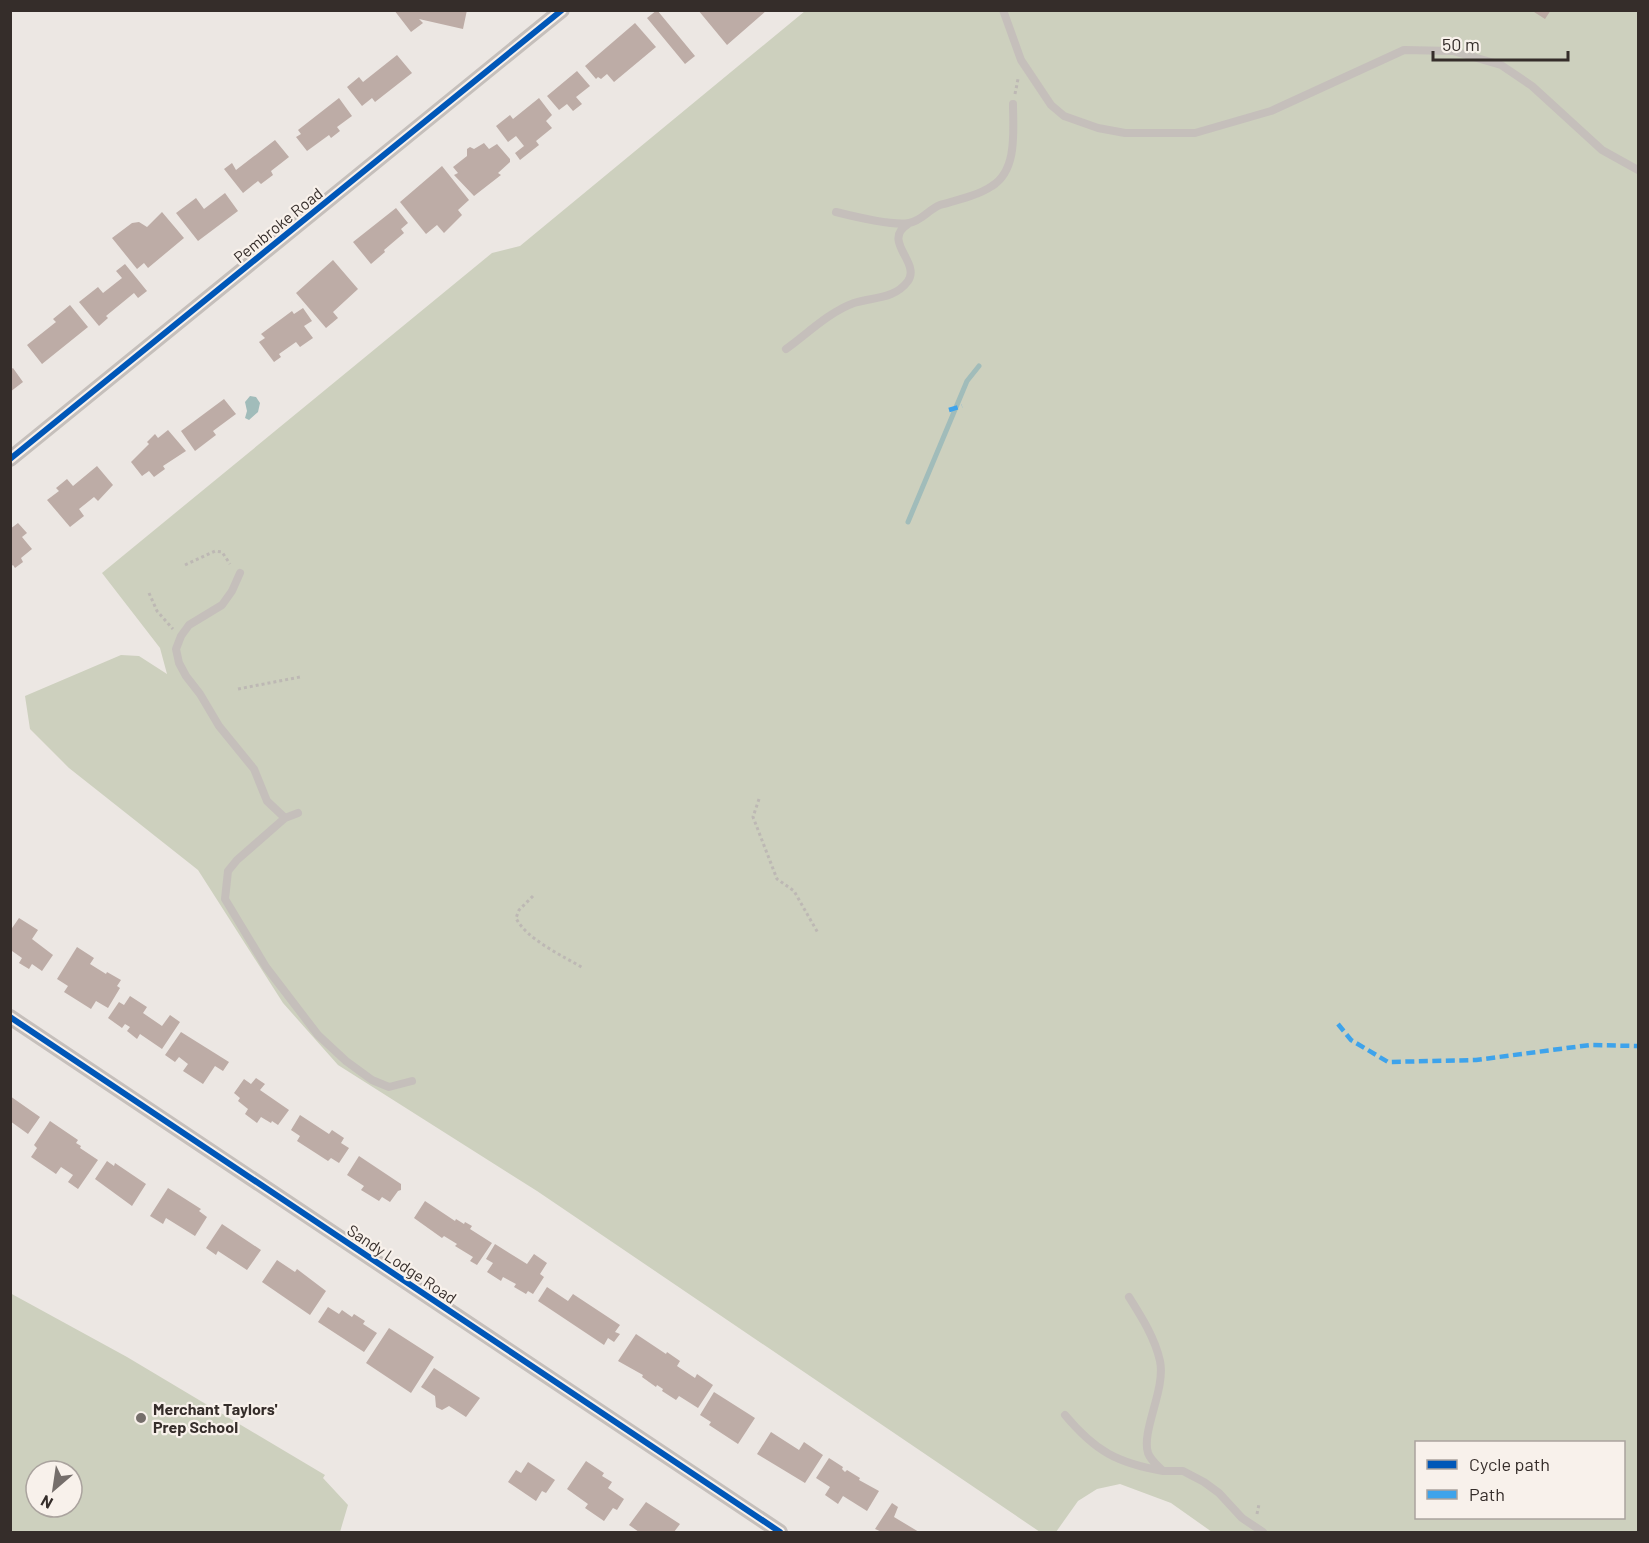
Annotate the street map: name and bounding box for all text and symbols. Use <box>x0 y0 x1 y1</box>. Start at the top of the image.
scale bar <box>1433 24 1568 62</box>
text: 50 m <box>1442 33 1480 55</box>
street label: Pembroke Road <box>229 183 326 266</box>
street label: Sandy Lodge Road <box>344 1220 460 1307</box>
place label: Merchant Taylors' Prep School <box>153 1399 278 1436</box>
marker: Merchant Taylors' Prep School <box>134 1411 148 1425</box>
legend <box>1415 1441 1625 1519</box>
text: Cycle path <box>1469 1453 1550 1475</box>
north arrow <box>24 1459 84 1519</box>
text: Path <box>1469 1483 1505 1505</box>
text: N <box>37 1492 56 1513</box>

